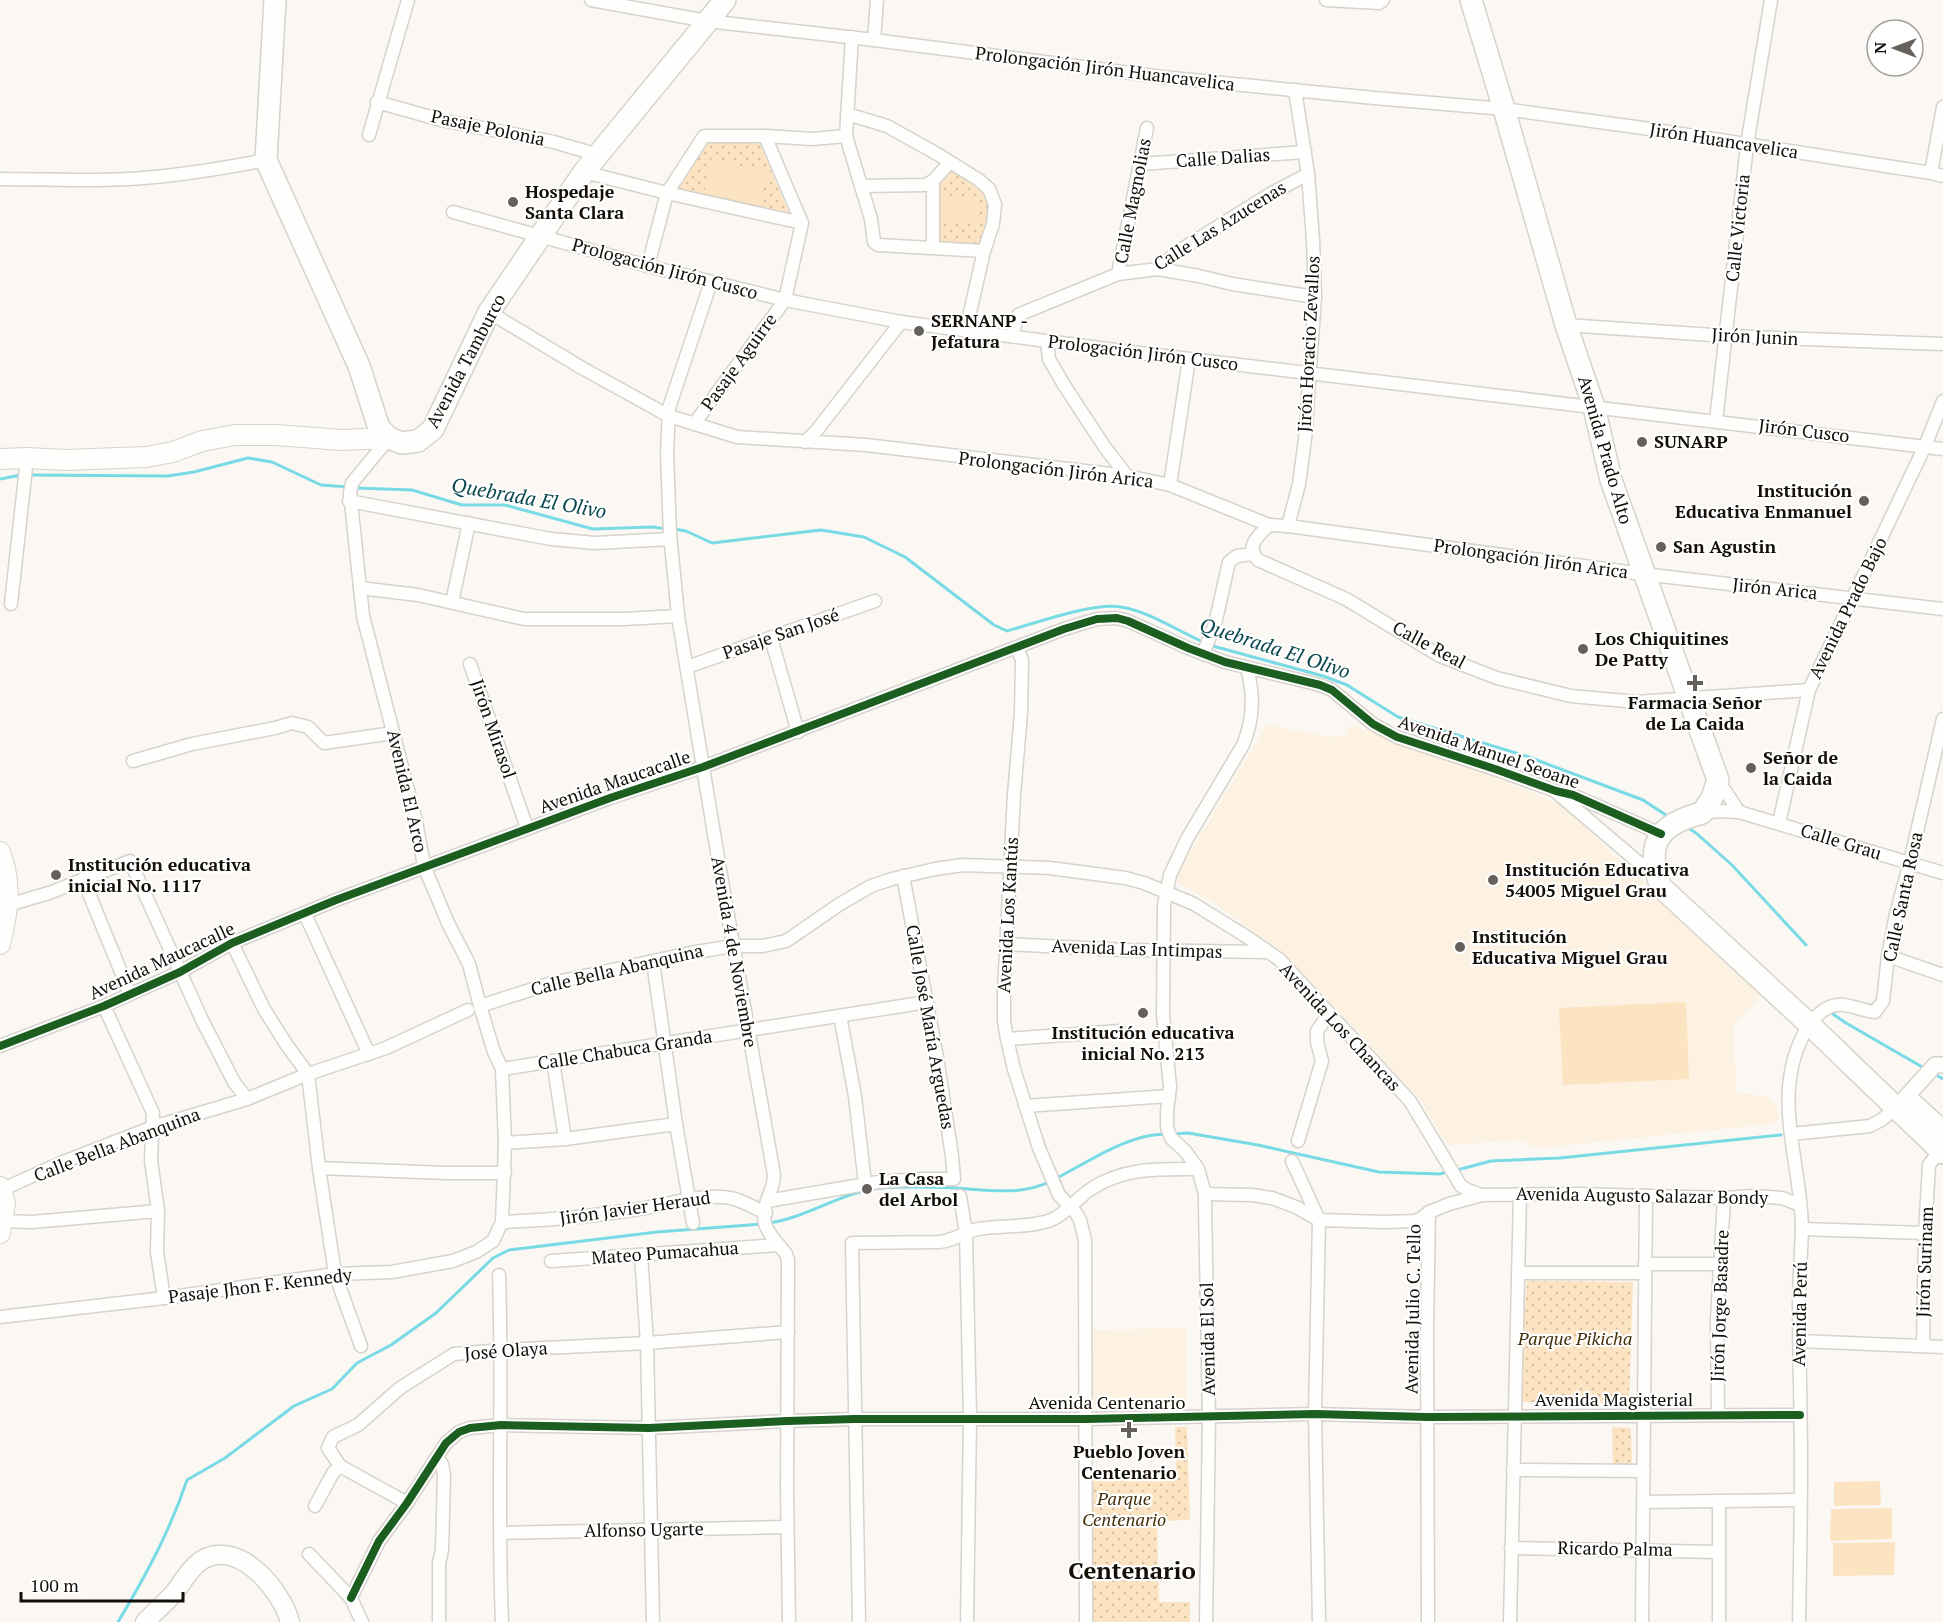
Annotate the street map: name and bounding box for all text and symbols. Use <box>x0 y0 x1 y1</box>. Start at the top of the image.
north arrow <box>1865 18 1925 78</box>
street label: Prolongación Jirón Huancavelica <box>974 40 1236 96</box>
text: N <box>1869 42 1891 54</box>
street label: Pasaje Polonia <box>429 103 547 151</box>
street label: Jirón Huancavelica <box>1648 116 1800 164</box>
street label: Calle Magnolias <box>1108 136 1156 266</box>
street label: Calle Dalias <box>1175 142 1271 172</box>
street label: Calle Victoria <box>1719 173 1755 283</box>
street label: Calle Las Azucenas <box>1149 175 1290 276</box>
place label: Hospedaje Santa Clara <box>525 179 624 224</box>
marker: Hospedaje Santa Clara <box>506 195 520 209</box>
street label: Prologación Jirón Cusco <box>570 232 761 304</box>
street label: Jirón Horacio Zevallos <box>1291 255 1325 433</box>
street label: Avenida Tamburco <box>420 289 511 432</box>
street label: Pasaje Aguirre <box>695 308 782 415</box>
place label: SERNANP - Jefatura <box>931 308 1028 353</box>
street label: Jirón Junin <box>1711 322 1799 350</box>
marker: SERNANP - Jefatura <box>912 324 926 338</box>
street label: Prologación Jirón Cusco <box>1047 328 1240 376</box>
street label: Avenida Prado Alto <box>1573 373 1639 527</box>
street label: Jirón Cusco <box>1757 413 1851 447</box>
place label: SUNARP <box>1654 429 1728 453</box>
marker: SUNARP <box>1635 435 1649 449</box>
street label: Prolongación Jirón Arica <box>957 445 1155 493</box>
water label: Quebrada El Olivo <box>449 471 609 524</box>
place label: Institución Educativa Enmanuel <box>1675 478 1852 523</box>
marker: Institución Educativa Enmanuel <box>1857 494 1871 508</box>
street label: Prolongación Jirón Arica <box>1432 532 1630 584</box>
street label: Avenida Prado Bajo <box>1802 533 1892 682</box>
place label: San Agustin <box>1673 534 1776 558</box>
marker: San Agustin <box>1654 540 1668 554</box>
street label: Jirón Arica <box>1731 572 1819 604</box>
street label: Pasaje San José <box>719 602 842 664</box>
water label: Quebrada El Olivo <box>1196 610 1354 685</box>
street label: Calle Real <box>1389 615 1470 673</box>
place label: Los Chiquitines De Patty <box>1595 626 1729 671</box>
marker: Los Chiquitines De Patty <box>1576 642 1590 656</box>
street label: Jirón Mirasol <box>466 676 522 782</box>
marker: Farmacia Señor de La Caida <box>1688 676 1702 690</box>
place label: Farmacia Señor de La Caida <box>1628 690 1762 735</box>
street label: Avenida Manuel Seoane <box>1395 709 1583 793</box>
street label: Avenida El Arco <box>382 727 434 855</box>
street label: Avenida Maucacalle <box>536 744 693 818</box>
place label: Señor de la Caida <box>1763 745 1838 790</box>
marker: Señor de la Caida <box>1744 761 1758 775</box>
street label: Calle Grau <box>1798 817 1885 865</box>
street label: Calle Santa Rosa <box>1877 830 1928 964</box>
street label: Avenida Los Kantús <box>991 836 1023 994</box>
place label: Institución educativa inicial No. 1117 <box>68 852 251 897</box>
street label: Avenida 4 de Noviembre <box>706 854 764 1049</box>
place label: Institución Educativa 54005 Miguel Grau <box>1505 857 1689 902</box>
marker: Institución educativa inicial No. 1117 <box>49 868 63 882</box>
marker: Institución Educativa 54005 Miguel Grau <box>1486 873 1500 887</box>
street label: Avenida Maucacalle <box>85 916 238 1004</box>
street label: Calle José María Arguedas <box>901 923 961 1131</box>
place label: Institución Educativa Miguel Grau <box>1472 924 1668 969</box>
street label: Avenida Las Intimpas <box>1051 933 1223 963</box>
street label: Calle Bella Abanquina <box>528 938 705 1001</box>
marker: Institución Educativa Miguel Grau <box>1453 940 1467 954</box>
street label: Avenida Los Chancas <box>1275 957 1407 1096</box>
marker: Institución educativa inicial No. 213 <box>1136 1006 1150 1020</box>
place label: Institución educativa inicial No. 213 <box>1051 1020 1235 1065</box>
street label: Calle Chabuca Granda <box>536 1023 714 1075</box>
street label: Calle Bella Abanquina <box>30 1101 203 1187</box>
place label: La Casa del Arbol <box>879 1166 958 1211</box>
street label: Avenida Augusto Salazar Bondy <box>1516 1181 1769 1209</box>
marker: La Casa del Arbol <box>860 1182 874 1196</box>
street label: Jirón Javier Heraud <box>558 1185 712 1229</box>
street label: Jirón Surinam <box>1910 1206 1938 1318</box>
street label: Avenida Julio C. Tello <box>1399 1224 1425 1394</box>
street label: Jirón Jorge Basadre <box>1704 1229 1734 1383</box>
street label: Mateo Pumacahua <box>590 1235 740 1269</box>
street label: Avenida Perú <box>1786 1261 1812 1367</box>
street label: Pasaje Jhon F. Kennedy <box>167 1262 354 1308</box>
street label: Avenida El Sol <box>1194 1282 1220 1396</box>
park label: Parque Pikicha <box>1517 1326 1632 1350</box>
street label: José Olaya <box>464 1335 548 1365</box>
street label: Avenida Magisterial <box>1535 1387 1693 1411</box>
street label: Avenida Centenario <box>1028 1390 1186 1414</box>
marker: Pueblo Joven Centenario <box>1120 1421 1138 1439</box>
place label: Pueblo Joven Centenario <box>1073 1439 1185 1484</box>
park label: Parque Centenario <box>1082 1486 1166 1531</box>
street label: Alfonso Ugarte <box>584 1516 704 1542</box>
street label: Ricardo Palma <box>1557 1535 1673 1561</box>
district label: Centenario <box>1068 1554 1196 1586</box>
scale bar <box>21 1565 183 1603</box>
text: 100 m <box>30 1573 79 1597</box>

